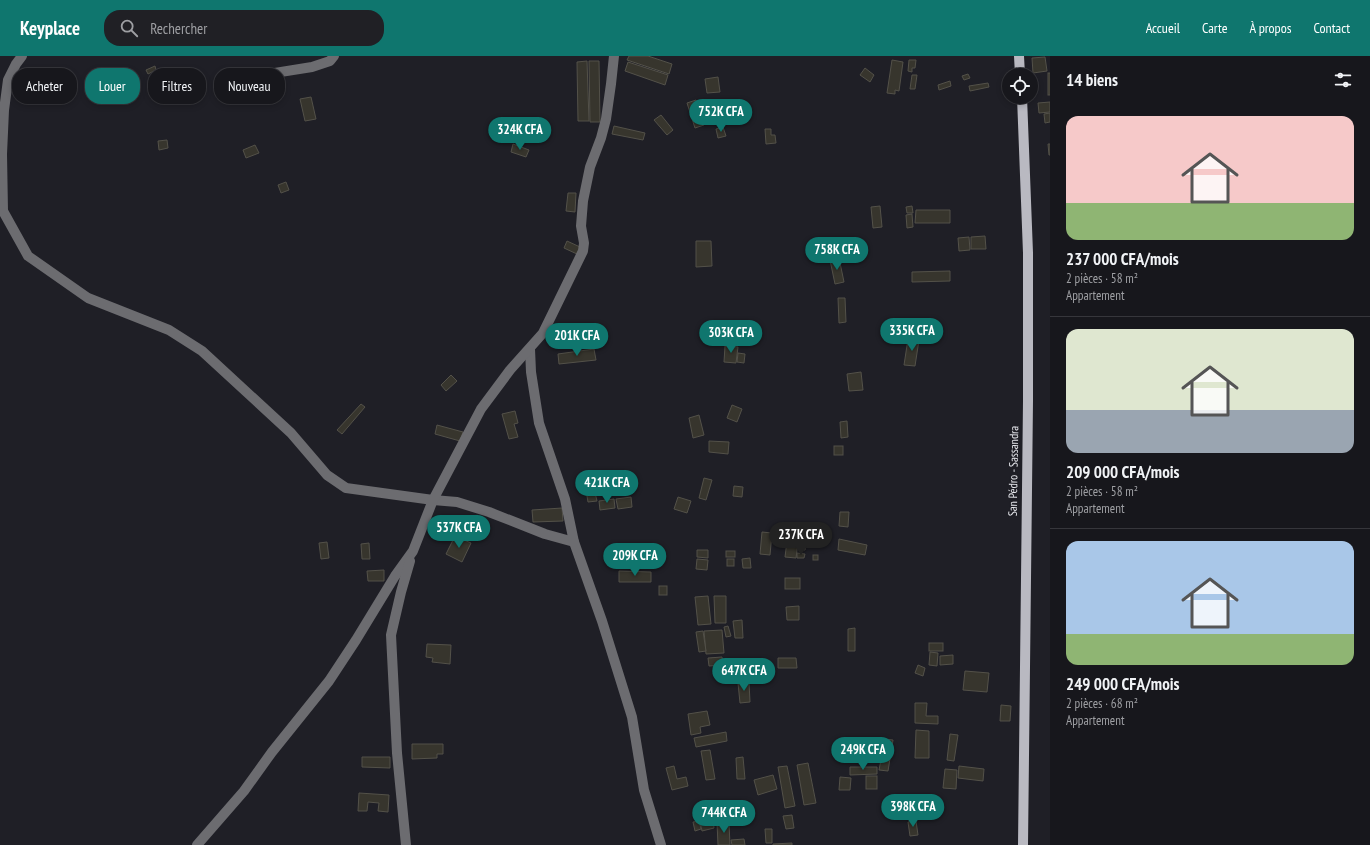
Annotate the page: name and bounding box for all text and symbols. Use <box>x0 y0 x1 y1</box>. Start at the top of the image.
search box <box>104 10 384 46</box>
text: Keyplace <box>20 16 80 40</box>
icon: search <box>118 17 140 39</box>
text: Rechercher <box>150 19 207 38</box>
text: Accueil <box>1146 19 1180 37</box>
text: Carte <box>1202 19 1228 37</box>
text: À propos <box>1250 19 1292 37</box>
text: Contact <box>1314 19 1350 37</box>
chip: Acheter <box>12 68 77 104</box>
chip: Louer <box>85 68 140 104</box>
chip: Filtres <box>148 68 206 104</box>
chip: Nouveau <box>214 68 285 104</box>
map controls <box>1002 68 1038 104</box>
button: locate <box>1002 68 1038 104</box>
text: 14 biens <box>1066 69 1118 91</box>
icon: filters <box>1332 69 1354 91</box>
pin: 752K CFA <box>680 99 762 133</box>
text: 752K CFA <box>698 103 744 120</box>
pin: 324K CFA <box>479 117 561 151</box>
text: 324K CFA <box>497 121 543 138</box>
icon: home <box>1174 142 1246 214</box>
pin: 758K CFA <box>796 237 878 271</box>
text: 758K CFA <box>814 241 860 258</box>
text: 237 000 CFA/mois <box>1066 248 1179 270</box>
text: 2 pièces · 58 m² <box>1066 270 1138 287</box>
text: Appartement <box>1066 287 1125 304</box>
pin: 335K CFA <box>871 318 953 352</box>
pin: 303K CFA <box>690 320 772 354</box>
text: 335K CFA <box>889 322 935 339</box>
pin: 201K CFA <box>536 323 618 357</box>
text: 303K CFA <box>708 324 754 341</box>
text: 201K CFA <box>554 327 600 344</box>
icon: home <box>1174 355 1246 427</box>
street label: San Pédro - Sassandra <box>1005 425 1021 516</box>
text: 209 000 CFA/mois <box>1066 461 1179 483</box>
pin: 421K CFA <box>566 470 648 504</box>
text: 421K CFA <box>584 474 630 491</box>
text: 2 pièces · 58 m² <box>1066 483 1138 500</box>
text: Appartement <box>1066 500 1125 517</box>
pin: 537K CFA <box>418 515 500 549</box>
text: 537K CFA <box>436 519 482 536</box>
pin: 237K CFA <box>760 522 842 556</box>
text: 237K CFA <box>778 526 824 543</box>
pin: 209K CFA <box>594 543 676 577</box>
text: 209K CFA <box>612 547 658 564</box>
icon: home <box>1174 567 1246 639</box>
pin: 647K CFA <box>703 658 785 692</box>
text: 647K CFA <box>721 662 767 679</box>
text: 249 000 CFA/mois <box>1066 673 1179 695</box>
text: 2 pièces · 68 m² <box>1066 695 1138 712</box>
text: Appartement <box>1066 712 1125 729</box>
pin: 249K CFA <box>822 737 904 771</box>
text: 249K CFA <box>840 741 886 758</box>
pin: 398K CFA <box>872 794 954 828</box>
text: 398K CFA <box>890 798 936 815</box>
pin: 744K CFA <box>683 800 765 834</box>
text: 744K CFA <box>701 804 747 821</box>

